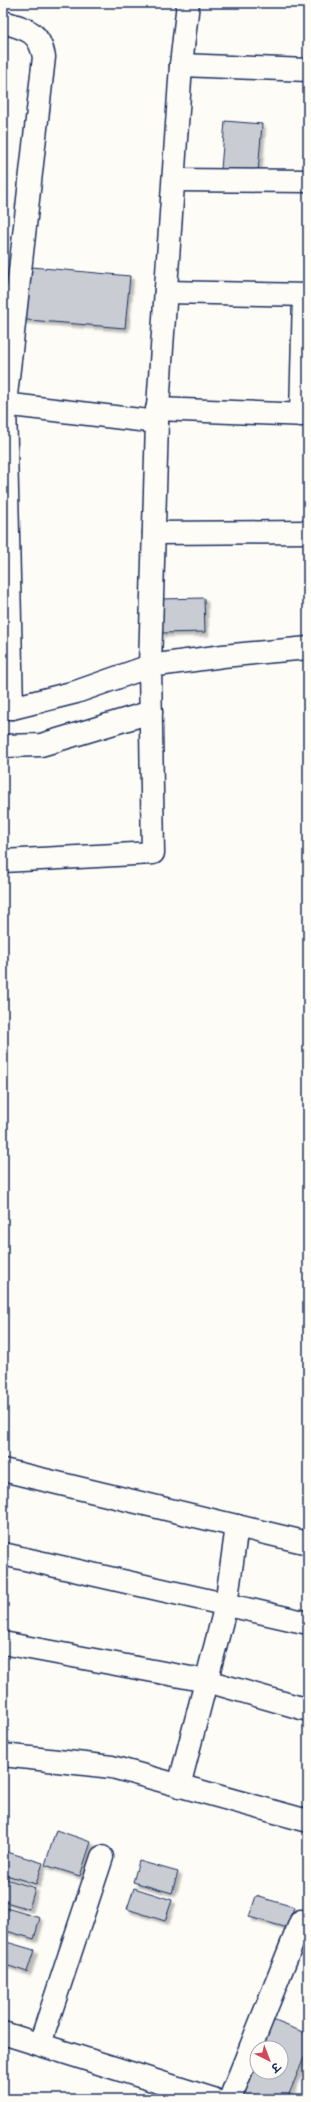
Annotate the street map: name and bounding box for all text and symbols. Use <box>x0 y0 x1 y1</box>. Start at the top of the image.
north arrow <box>249 2040 289 2080</box>
text: उ <box>267 2059 283 2075</box>

